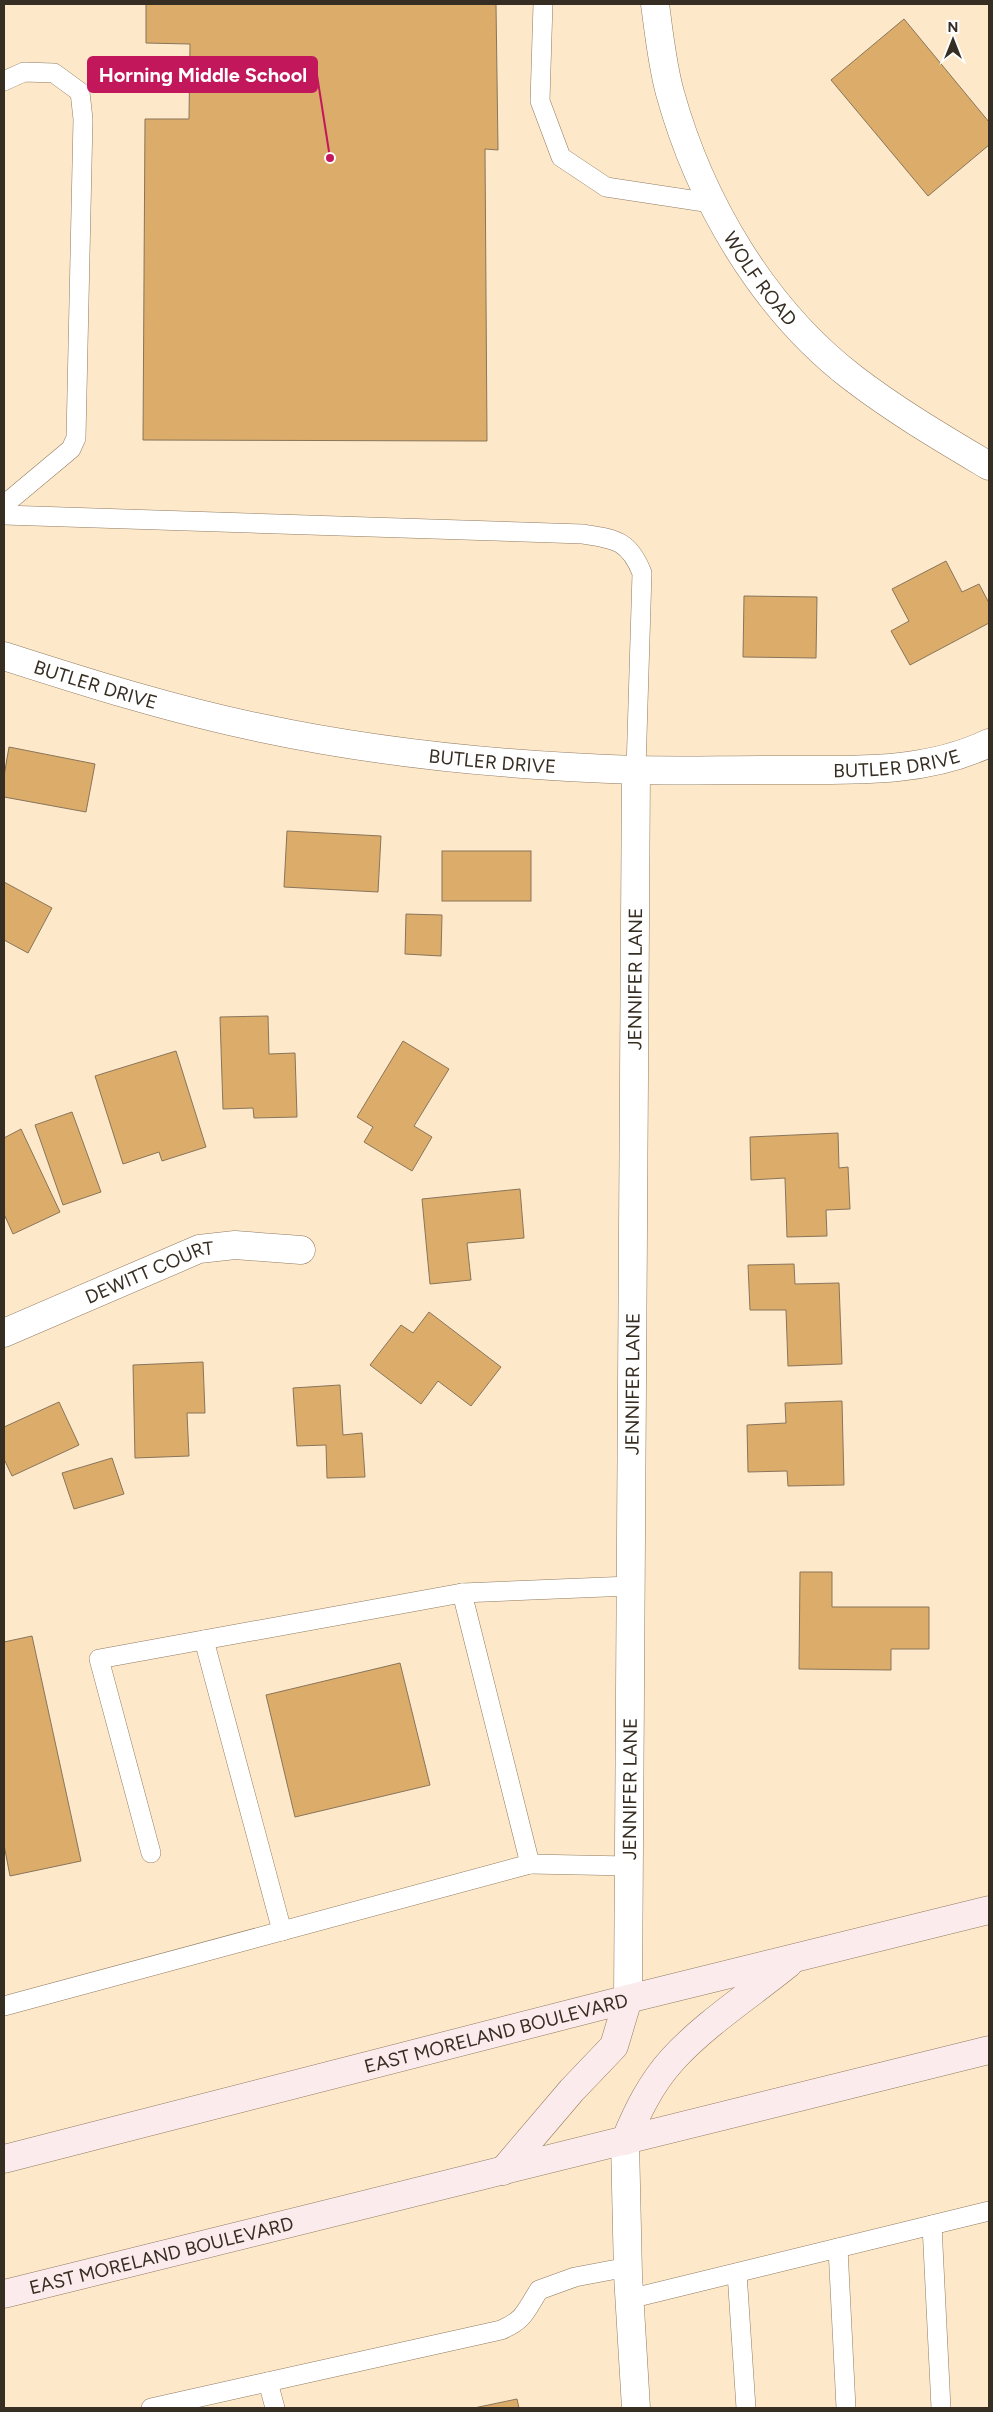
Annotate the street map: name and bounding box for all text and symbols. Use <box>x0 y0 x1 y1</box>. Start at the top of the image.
north arrow <box>928 15 978 65</box>
text: N <box>948 19 958 36</box>
callout: Horning Middle School <box>88 57 317 92</box>
text: Horning Middle School <box>99 63 307 87</box>
street label: WOLF ROAD <box>718 228 802 331</box>
street label: BUTLER DRIVE <box>31 655 160 714</box>
street label: BUTLER DRIVE <box>428 744 557 778</box>
street label: BUTLER DRIVE <box>833 744 963 782</box>
street label: JENNIFER LANE <box>623 908 647 1050</box>
street label: DEWITT COURT <box>82 1236 215 1309</box>
street label: JENNIFER LANE <box>621 1313 644 1455</box>
street label: JENNIFER LANE <box>618 1718 642 1860</box>
street label: EAST MORELAND BOULEVARD <box>362 1988 631 2078</box>
street label: EAST MORELAND BOULEVARD <box>27 2212 296 2299</box>

